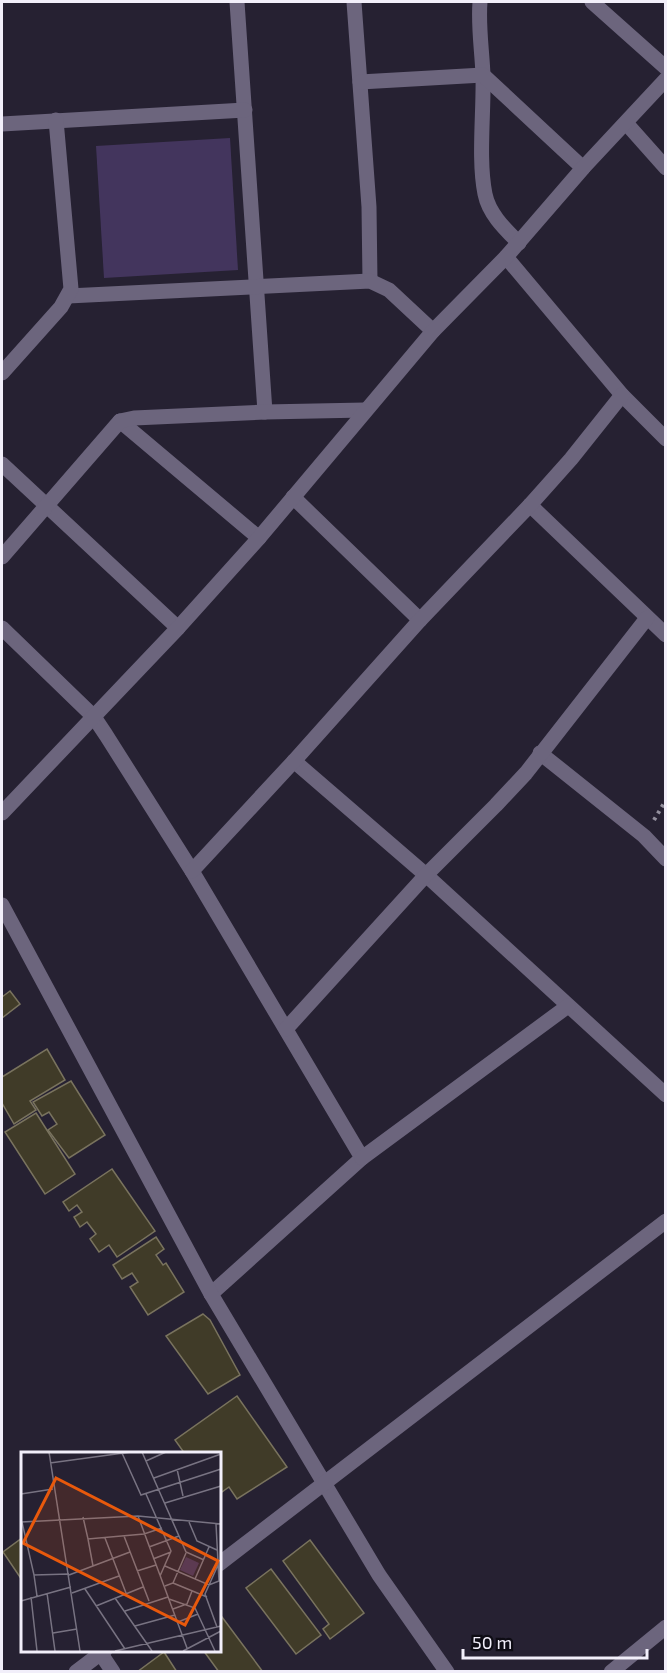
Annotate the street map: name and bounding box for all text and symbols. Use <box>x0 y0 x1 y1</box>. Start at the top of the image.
inset map <box>21 1452 220 1652</box>
scale bar <box>463 1622 648 1660</box>
text: 50 m <box>472 1631 512 1653</box>

